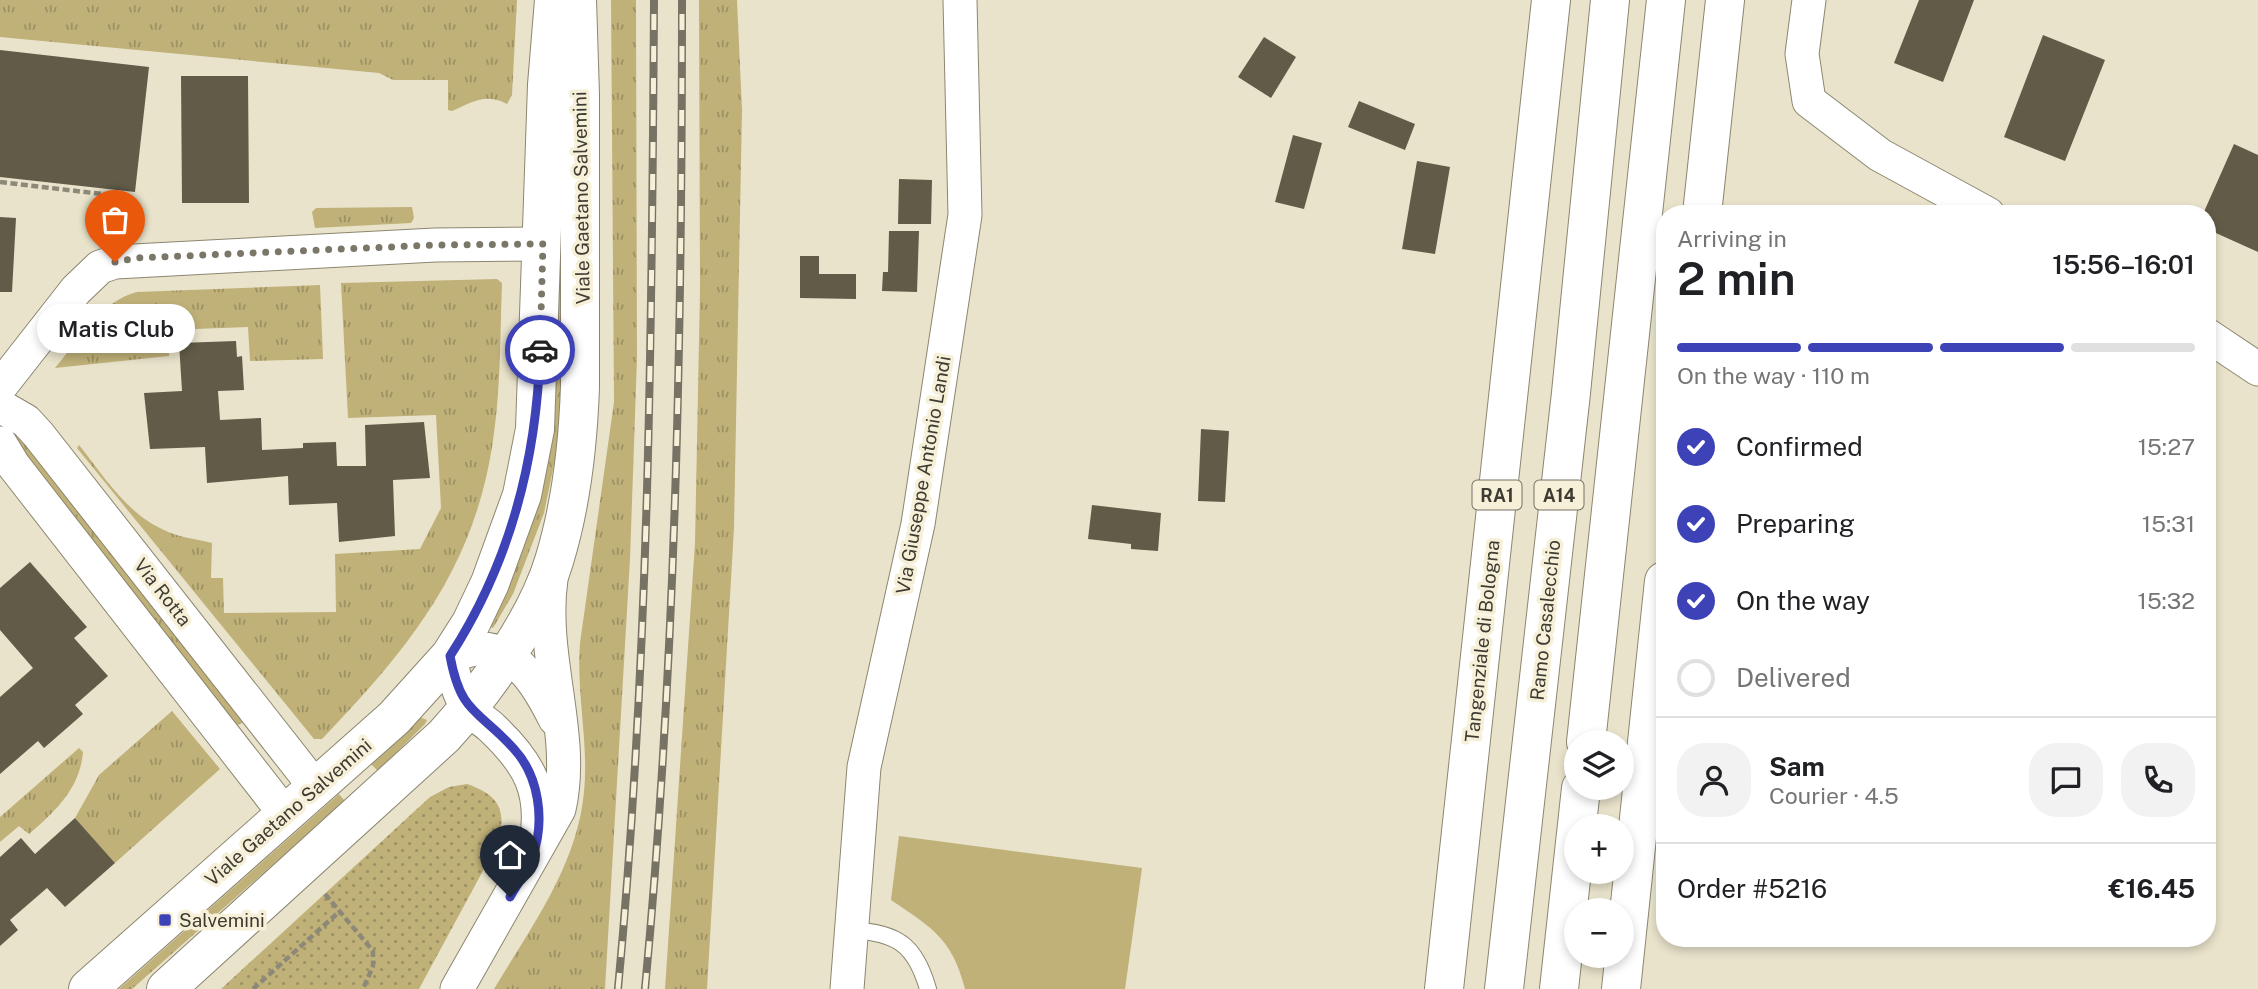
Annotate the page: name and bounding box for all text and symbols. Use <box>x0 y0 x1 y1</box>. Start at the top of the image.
street label: Viale Gaetano Salvemini <box>568 91 594 305</box>
pin <box>85 190 145 262</box>
icon: bag <box>96 201 134 239</box>
text: Arriving in <box>1677 225 1787 252</box>
text: 15:56–16:01 <box>2052 249 2195 280</box>
text: 2 min <box>1677 251 1796 305</box>
callout: Matis Club <box>36 304 194 353</box>
text: Matis Club <box>58 315 174 342</box>
courier <box>505 315 575 385</box>
icon: car <box>521 331 559 369</box>
street label: Via Giuseppe Antonio Landi <box>891 354 955 596</box>
text: On the way · 110 m <box>1677 362 1870 389</box>
icon: check <box>1677 428 1715 466</box>
text: Confirmed <box>1736 431 1863 462</box>
text: 15:27 <box>2138 433 2195 460</box>
road number: RA1 <box>1472 480 1522 509</box>
road number: A14 <box>1534 480 1584 509</box>
icon: check <box>1677 505 1715 543</box>
text: Preparing <box>1736 508 1855 539</box>
text: 15:31 <box>2142 510 2195 537</box>
street label: Tangenziale di Bologna <box>1460 539 1504 743</box>
street label: Ramo Casalecchio <box>1526 539 1564 701</box>
street label: Via Rotta <box>130 554 196 630</box>
icon: check <box>1677 582 1715 620</box>
text: On the way <box>1736 585 1870 616</box>
text: 15:32 <box>2138 587 2195 614</box>
text: Delivered <box>1736 662 1851 693</box>
map controls <box>1564 730 1634 968</box>
button: layers <box>1564 730 1634 800</box>
street label: Viale Gaetano Salvemini <box>200 734 376 890</box>
button: person <box>1677 743 1751 817</box>
button: chat <box>2029 743 2103 817</box>
button: phone <box>2121 743 2195 817</box>
text: Sam <box>1769 751 1825 782</box>
text: Courier · 4.5 <box>1769 782 1899 809</box>
button: + <box>1564 814 1634 884</box>
pin <box>480 825 540 897</box>
icon: home <box>491 836 529 874</box>
text: Order #5216 <box>1677 873 1827 904</box>
text: €16.45 <box>2109 873 2195 904</box>
button: − <box>1564 898 1634 968</box>
place label: Salvemini <box>179 909 265 931</box>
marker: Salvemini <box>157 912 173 928</box>

